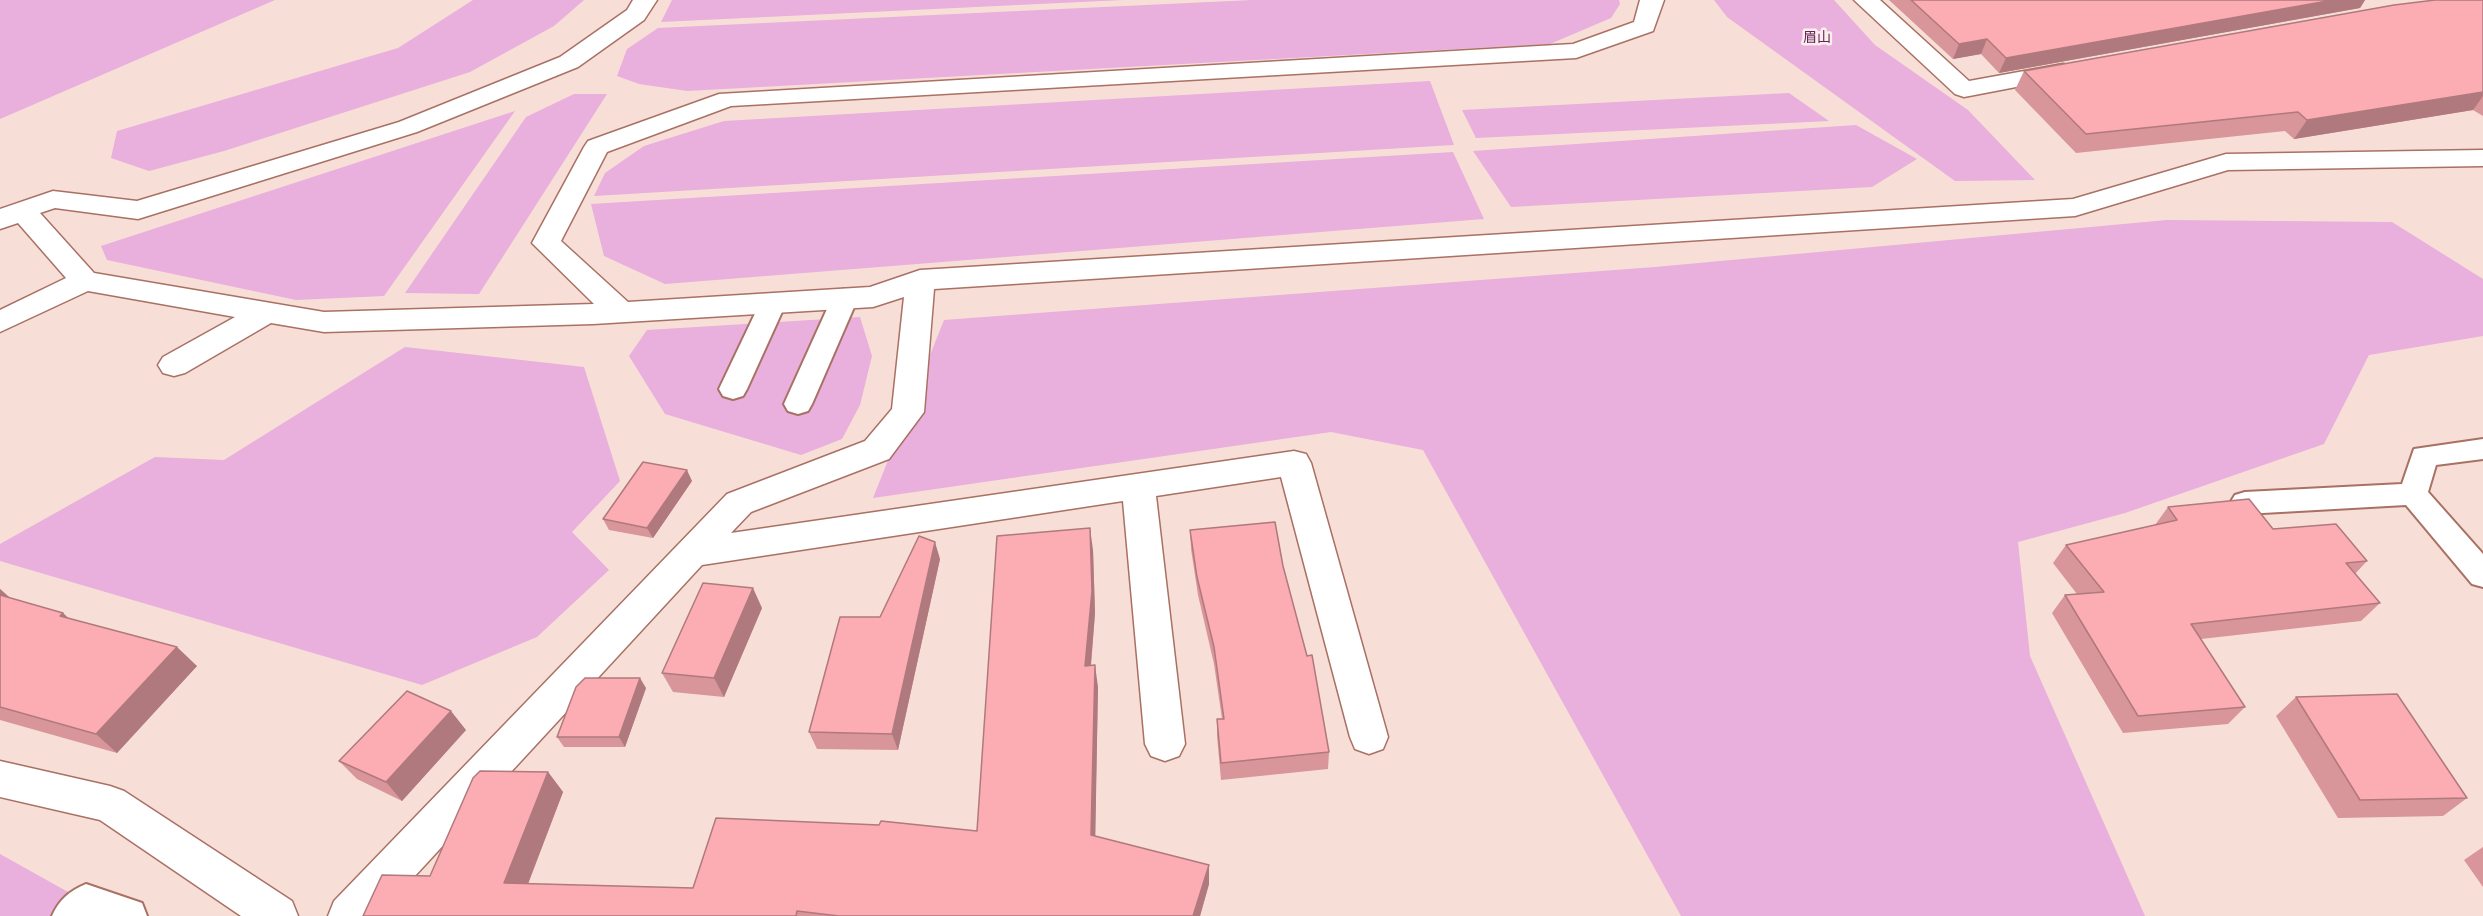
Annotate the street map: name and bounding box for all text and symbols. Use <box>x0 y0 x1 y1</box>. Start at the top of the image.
park label: 眉山 <box>1803 29 1831 45</box>

